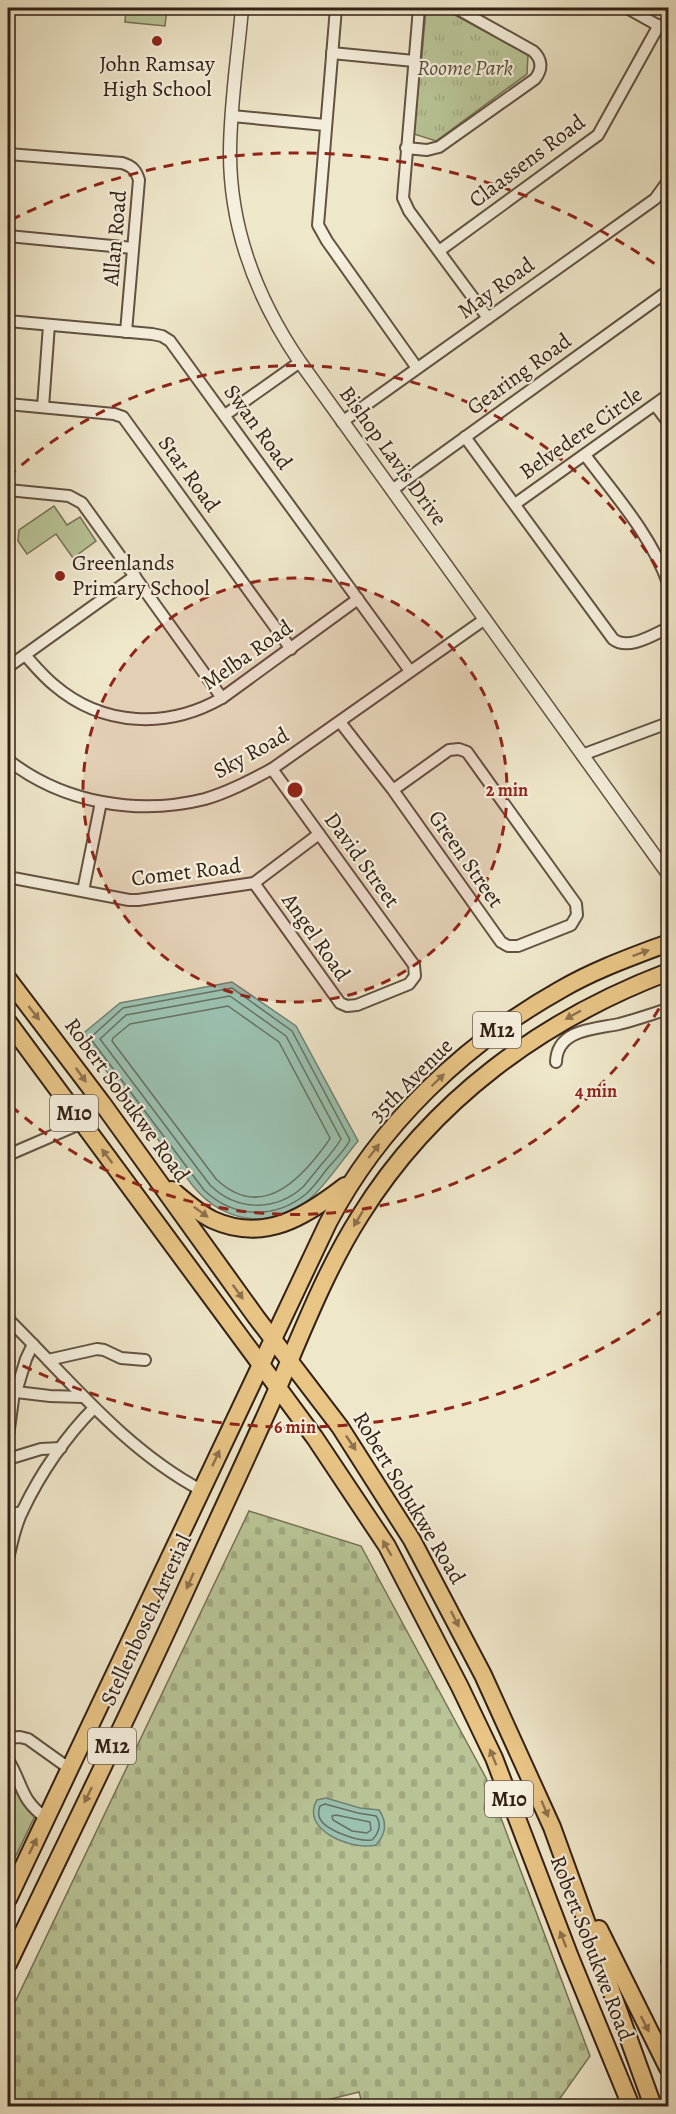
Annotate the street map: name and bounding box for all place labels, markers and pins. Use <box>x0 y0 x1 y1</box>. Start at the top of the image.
marker: John Ramsay High School <box>150 34 164 48</box>
place label: John Ramsay High School <box>99 49 215 104</box>
place label: Greenlands Primary School <box>72 548 210 603</box>
marker: Greenlands Primary School <box>53 569 67 583</box>
centre of rings <box>285 780 305 800</box>

